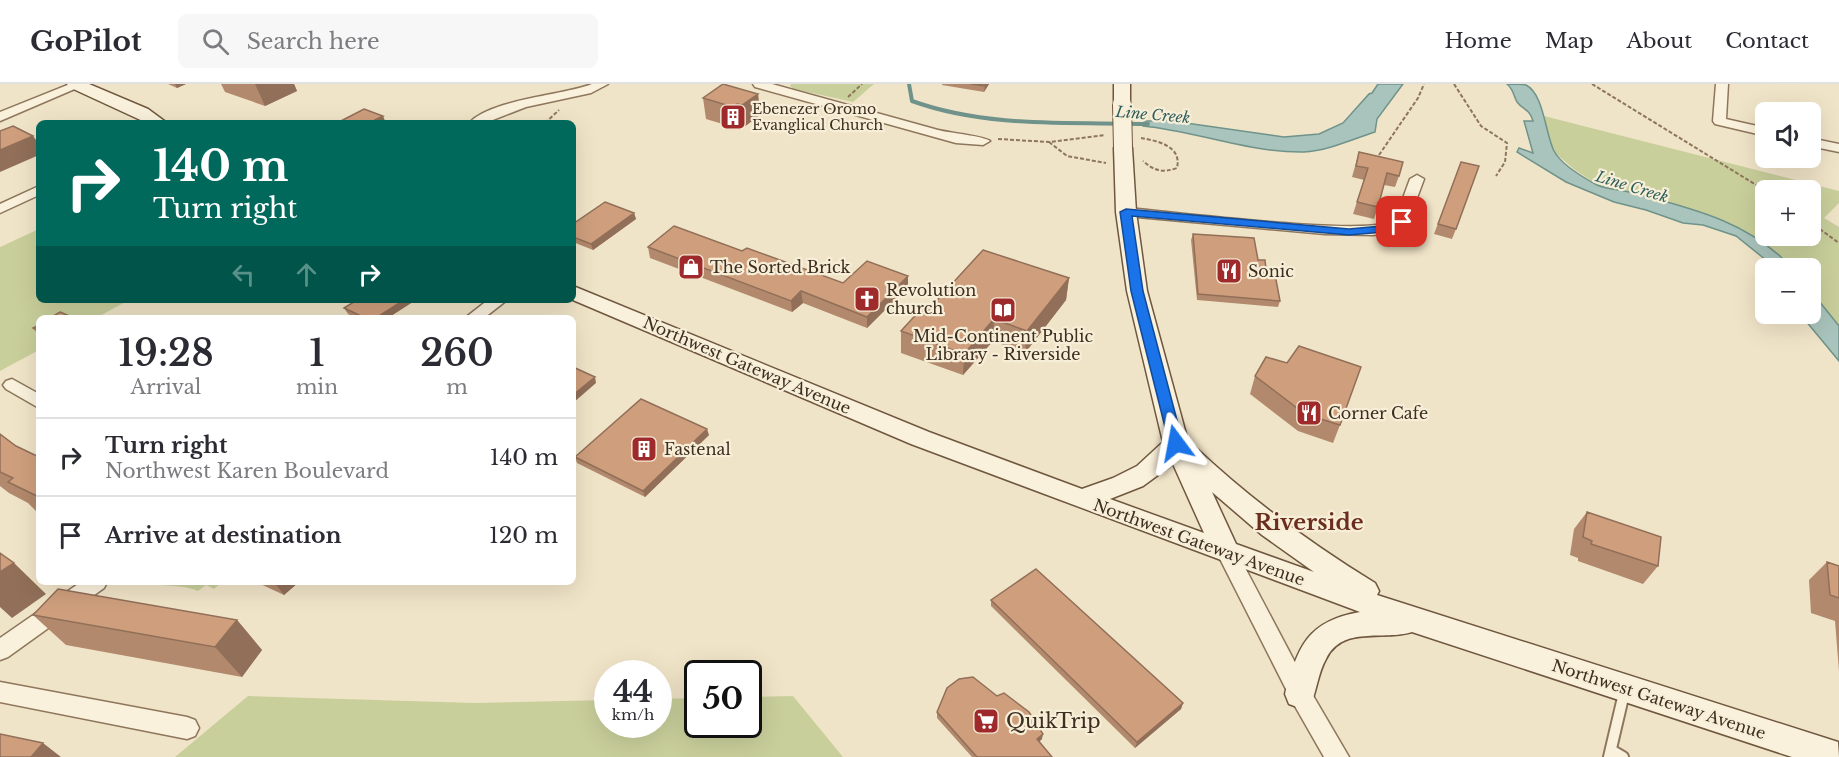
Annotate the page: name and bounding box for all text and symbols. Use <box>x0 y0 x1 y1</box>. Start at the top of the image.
search box <box>178 14 598 68</box>
text: GoPilot <box>30 24 142 59</box>
icon: search <box>199 25 232 58</box>
text: Search here <box>247 28 380 55</box>
text: Home <box>1445 28 1512 54</box>
text: Map <box>1545 28 1593 54</box>
text: About <box>1626 28 1692 54</box>
text: Contact <box>1725 28 1809 54</box>
place label: Ebenezer Oromo Evanglical Church <box>752 100 884 134</box>
building icon: Ebenezer Oromo Evanglical Church <box>718 102 748 132</box>
water label: Line Creek <box>1114 102 1191 127</box>
map controls <box>1755 102 1821 324</box>
button: sound <box>1755 102 1821 168</box>
text: 140 m <box>153 140 289 192</box>
icon: right <box>54 144 132 222</box>
water label: Line Creek <box>1593 166 1671 207</box>
button: + <box>1755 180 1821 246</box>
text: Turn right <box>153 192 297 225</box>
pin <box>1376 196 1427 247</box>
icon: arrive <box>1385 205 1418 238</box>
shop icon: The Sorted Brick <box>676 252 706 282</box>
restaurant icon: Sonic <box>1214 256 1244 286</box>
place label: The Sorted Brick <box>710 257 851 277</box>
icon: left <box>227 258 260 291</box>
icon: ahead <box>290 258 323 291</box>
icon: right <box>353 258 386 291</box>
button: − <box>1755 258 1821 324</box>
place label: Sonic <box>1248 261 1294 281</box>
place label: Revolution church <box>886 280 976 318</box>
church icon: Revolution church <box>852 284 882 314</box>
library icon: Mid-Continent Public Library - Riverside <box>988 295 1018 325</box>
street label: Northwest Gateway Avenue <box>640 312 854 418</box>
place label: Mid-Continent Public Library - Riverside <box>913 326 1094 364</box>
text: 19:28 <box>118 331 214 376</box>
text: 1 <box>309 331 325 376</box>
text: 260 <box>420 331 494 376</box>
text: Arrival <box>131 375 201 399</box>
text: min <box>296 375 338 399</box>
text: m <box>446 375 468 399</box>
restaurant icon: Corner Cafe <box>1294 398 1324 428</box>
place label: Corner Cafe <box>1328 403 1428 423</box>
position arrow <box>1144 411 1208 475</box>
text: Turn right <box>105 432 227 459</box>
building icon: Fastenal <box>629 434 659 464</box>
place label: Fastenal <box>664 439 731 459</box>
icon: right <box>54 441 87 474</box>
text: 140 m <box>490 444 558 471</box>
text: Northwest Karen Boulevard <box>105 459 389 483</box>
street label: Northwest Gateway Avenue <box>1091 494 1307 590</box>
district label: Riverside <box>1254 509 1364 536</box>
icon: arrive <box>54 519 87 552</box>
text: Arrive at destination <box>105 522 342 549</box>
text: 120 m <box>489 522 558 549</box>
street label: Northwest Gateway Avenue <box>1550 655 1768 743</box>
speed limit sign: 50 <box>684 660 762 738</box>
text: 44 <box>613 673 653 710</box>
text: km/h <box>612 705 654 724</box>
supermarket icon: QuikTrip <box>971 706 1001 736</box>
place label: QuikTrip <box>1006 709 1101 733</box>

